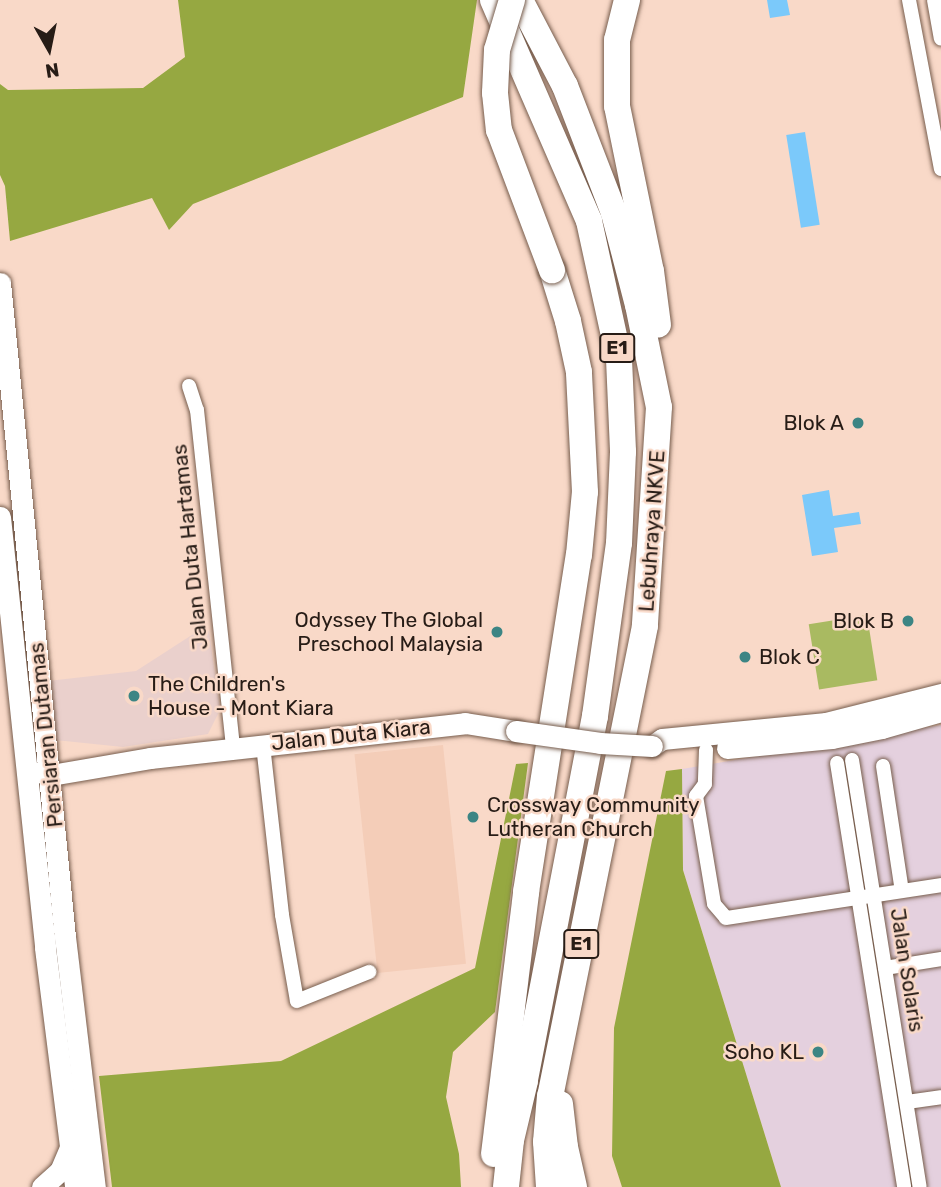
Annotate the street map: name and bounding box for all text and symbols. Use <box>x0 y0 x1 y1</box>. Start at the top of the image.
north arrow <box>14 14 84 84</box>
text: N <box>44 58 61 83</box>
road number: E1 <box>598 332 636 364</box>
place label: Blok A <box>783 410 844 436</box>
marker: Blok A <box>850 415 866 431</box>
street label: Jalan Duta Hartamas <box>167 443 213 651</box>
street label: Lebuhraya NKVE <box>634 449 670 613</box>
place label: Odyssey The Global Preschool Malaysia <box>293 607 483 657</box>
place label: Blok B <box>833 608 894 634</box>
marker: Blok B <box>900 613 916 629</box>
marker: Odyssey The Global Preschool Malaysia <box>489 624 505 640</box>
street label: Persiaran Dutamas <box>24 641 68 829</box>
place label: Blok C <box>759 644 820 670</box>
marker: Blok C <box>737 649 753 665</box>
place label: The Children's House - Mont Kiara <box>148 671 334 721</box>
marker: The Children's House - Mont Kiara <box>126 688 142 704</box>
street label: Jalan Duta Kiara <box>270 714 432 756</box>
place label: Crossway Community Lutheran Church <box>487 792 700 842</box>
marker: Crossway Community Lutheran Church <box>465 809 481 825</box>
street label: Jalan Solaris <box>885 906 929 1034</box>
road number: E1 <box>562 928 600 960</box>
place label: Soho KL <box>724 1039 804 1065</box>
marker: Soho KL <box>810 1044 826 1060</box>

